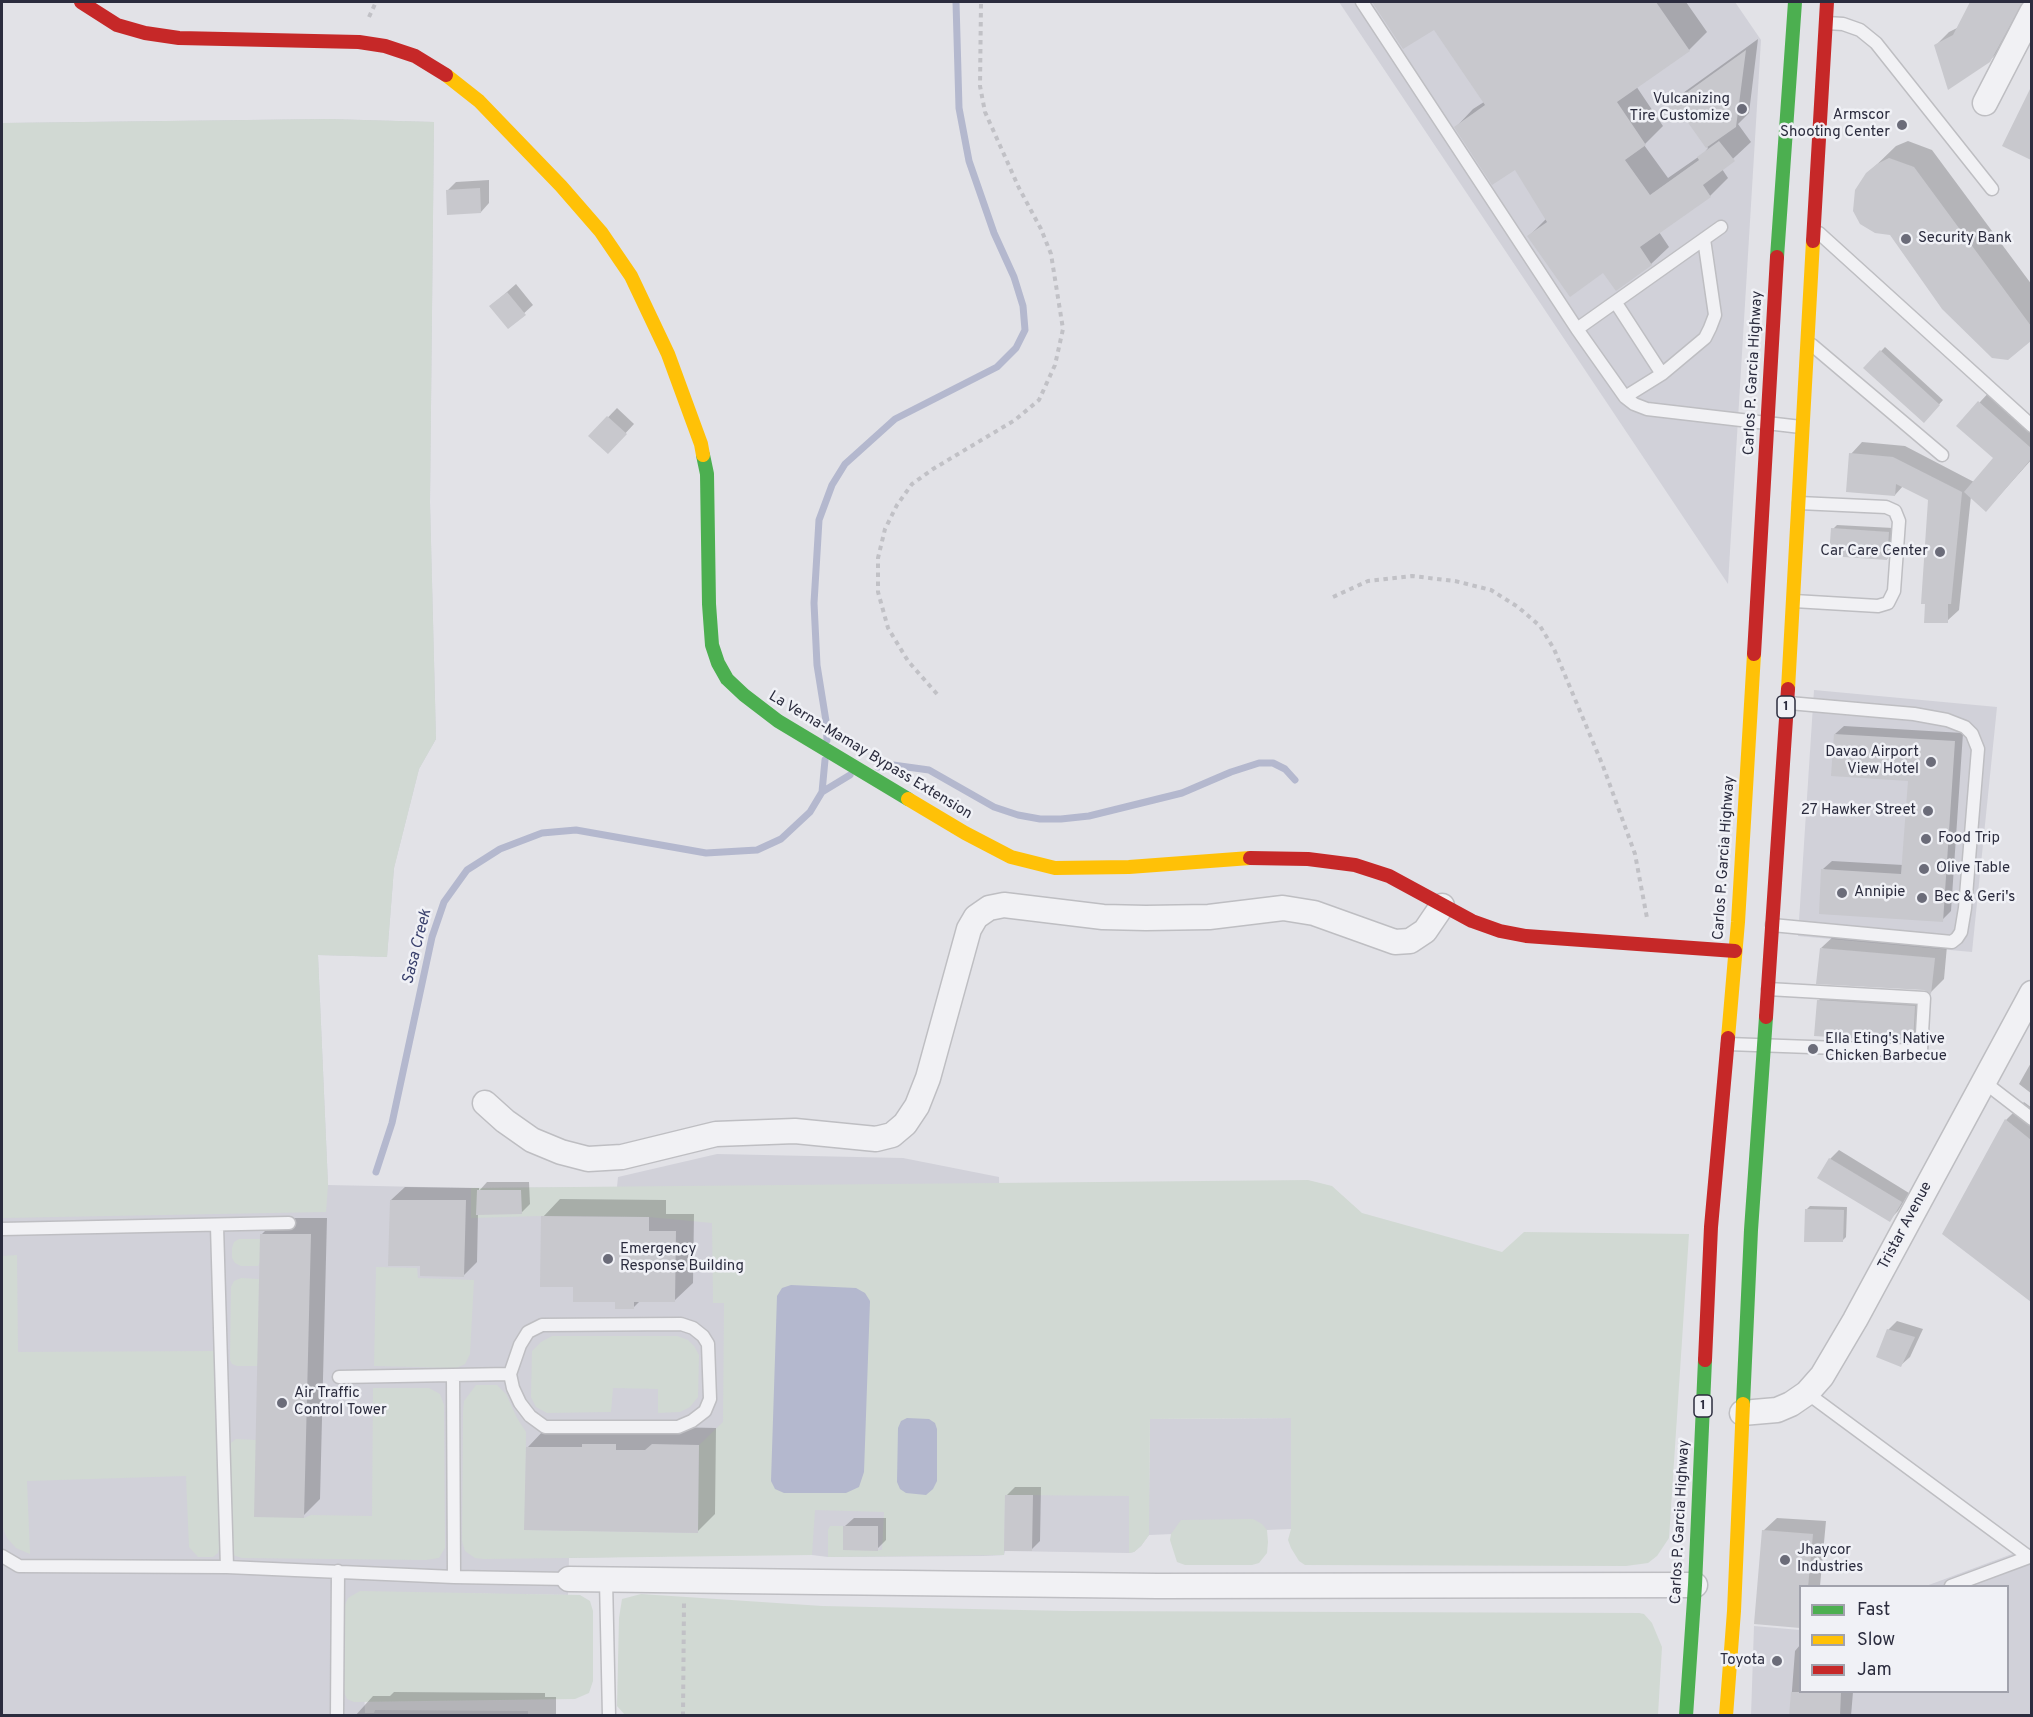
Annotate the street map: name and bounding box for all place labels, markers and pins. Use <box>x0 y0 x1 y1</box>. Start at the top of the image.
place label: Vulcanizing Tire Customize <box>1630 91 1730 126</box>
marker: Vulcanizing Tire Customize <box>1735 102 1749 116</box>
place label: Armscor Shooting Center <box>1780 107 1890 142</box>
marker: Armscor Shooting Center <box>1895 118 1909 132</box>
place label: Security Bank <box>1918 230 2012 248</box>
marker: Security Bank <box>1899 232 1913 246</box>
place label: Car Care Center <box>1820 543 1928 561</box>
marker: Car Care Center <box>1933 545 1947 559</box>
place label: Davao Airport View Hotel <box>1825 744 1919 779</box>
marker: Davao Airport View Hotel <box>1924 755 1938 769</box>
place label: 27 Hawker Street <box>1801 802 1916 820</box>
marker: 27 Hawker Street <box>1921 804 1935 818</box>
place label: Food Trip <box>1938 830 2000 848</box>
marker: Food Trip <box>1919 832 1933 846</box>
place label: Olive Table <box>1936 860 2010 878</box>
marker: Olive Table <box>1917 862 1931 876</box>
place label: Annipie <box>1854 884 1905 902</box>
marker: Annipie <box>1835 886 1849 900</box>
place label: Bec & Geri's <box>1934 889 2015 907</box>
marker: Bec & Geri's <box>1915 891 1929 905</box>
place label: Ella Eting's Native Chicken Barbecue <box>1825 1031 1947 1066</box>
marker: Ella Eting's Native Chicken Barbecue <box>1806 1042 1820 1056</box>
place label: Emergency Response Building <box>620 1241 744 1276</box>
marker: Emergency Response Building <box>601 1252 615 1266</box>
place label: Air Traffic Control Tower <box>294 1385 387 1420</box>
marker: Air Traffic Control Tower <box>275 1396 289 1410</box>
place label: Jhaycor Industries <box>1797 1542 1863 1577</box>
marker: Jhaycor Industries <box>1778 1553 1792 1567</box>
place label: Toyota <box>1720 1652 1765 1670</box>
marker: Toyota <box>1770 1654 1784 1668</box>

